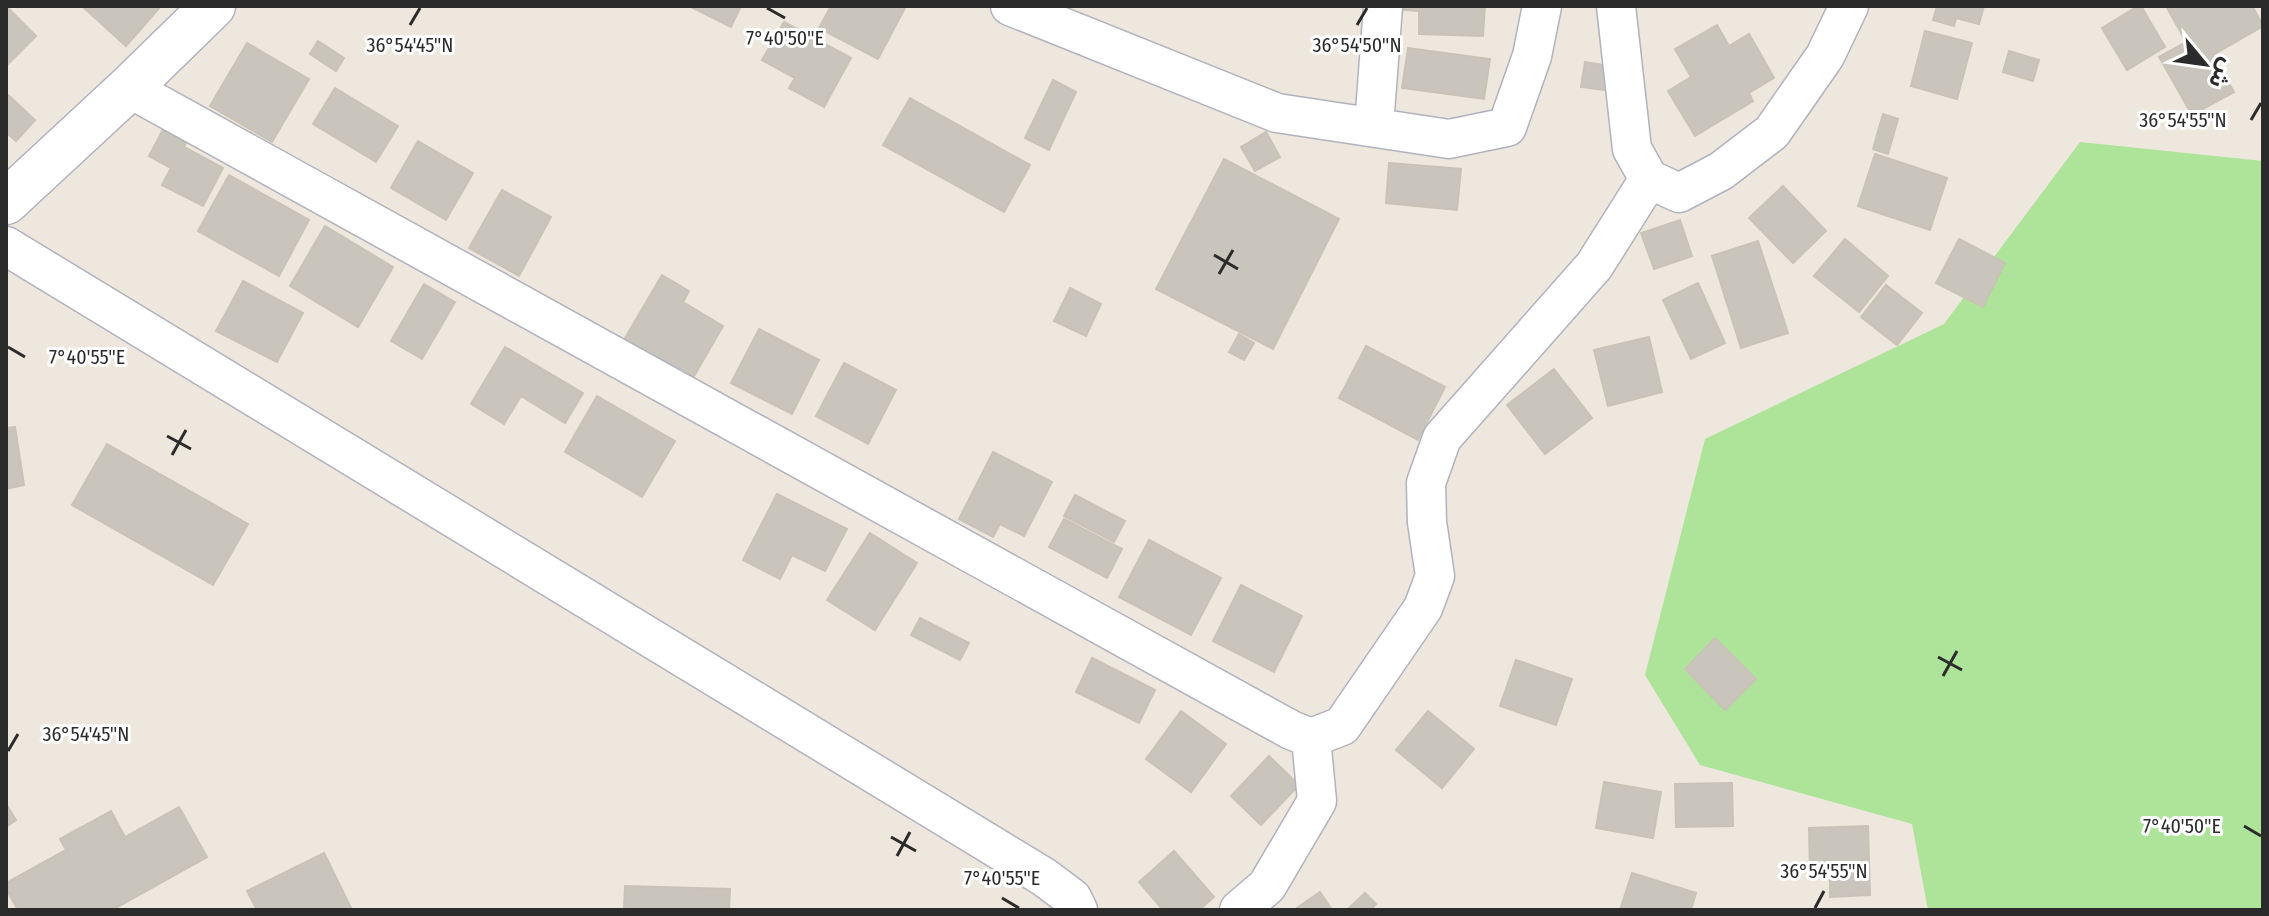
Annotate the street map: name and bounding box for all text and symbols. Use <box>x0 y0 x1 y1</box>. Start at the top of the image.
north arrow <box>2165 24 2245 104</box>
text: 7°40'50"E <box>746 26 824 50</box>
text: 36°54'45"N <box>367 33 453 57</box>
text: 36°54'50"N <box>1312 33 1402 57</box>
text: ش <box>2203 54 2241 93</box>
text: 36°54'55"N <box>2139 108 2227 132</box>
text: 7°40'55"E <box>49 345 125 369</box>
text: 36°54'45"N <box>43 722 129 746</box>
text: 7°40'50"E <box>2143 814 2221 838</box>
text: 36°54'55"N <box>1780 859 1868 883</box>
text: 7°40'55"E <box>964 866 1040 890</box>

